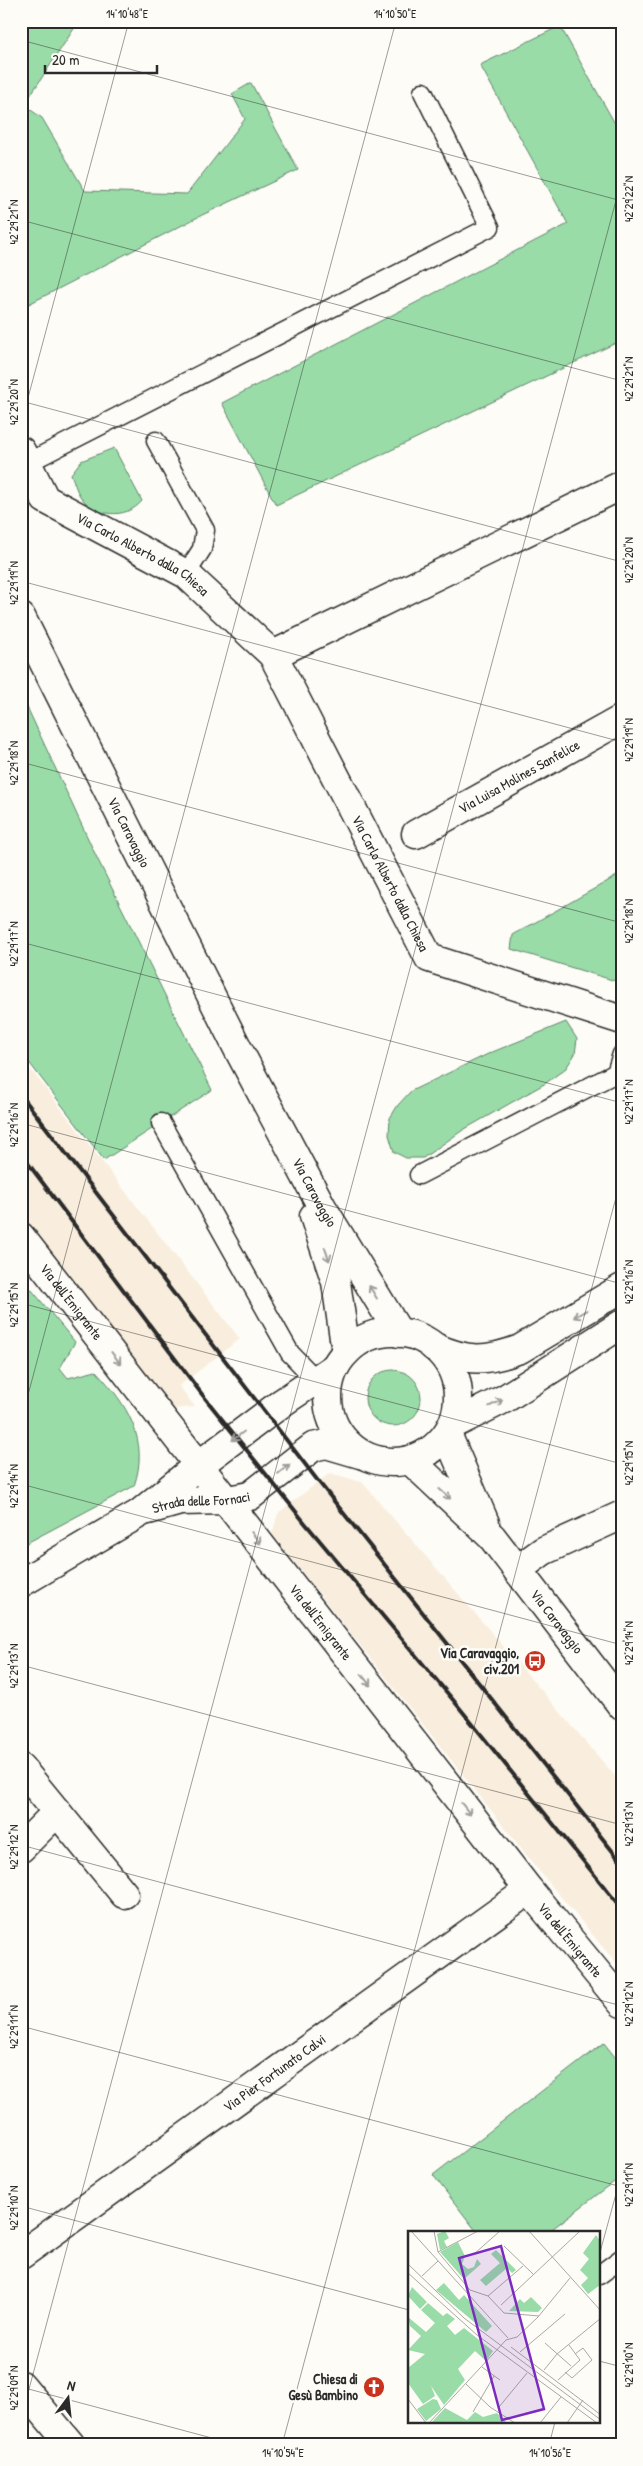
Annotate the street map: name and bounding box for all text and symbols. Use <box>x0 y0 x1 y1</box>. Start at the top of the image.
text: 14°10'48"E <box>106 5 149 22</box>
text: 14°10'50"E <box>374 5 417 22</box>
scale bar <box>45 42 158 74</box>
text: 20 m <box>52 49 79 70</box>
text: 42°29'22"N <box>620 176 637 222</box>
text: 42°29'21"N <box>5 200 22 244</box>
text: 42°29'21"N <box>620 357 637 401</box>
text: 42°29'20"N <box>5 379 22 425</box>
street label: Via Carlo Alberto dalla Chiesa <box>73 507 214 600</box>
text: 42°29'20"N <box>620 537 637 583</box>
text: 42°29'19"N <box>5 561 22 605</box>
text: 42°29'19"N <box>620 718 637 762</box>
street label: Via Luisa Molines Sanfelice <box>455 734 583 817</box>
text: 42°29'18"N <box>5 741 22 785</box>
street label: Via Caravaggio <box>104 794 155 871</box>
street label: Via Carlo Alberto dalla Chiesa <box>348 812 434 955</box>
text: 42°29'18"N <box>620 899 637 943</box>
text: 42°29'17"N <box>5 921 22 967</box>
text: 42°29'17"N <box>620 1079 637 1125</box>
text: 42°29'16"N <box>5 1103 22 1147</box>
street label: Via Caravaggio <box>288 1154 342 1231</box>
one-way arrow <box>323 1246 332 1261</box>
street label: Via dell'Emigrante <box>36 1259 108 1344</box>
text: 42°29'16"N <box>620 1260 637 1304</box>
text: 42°29'15"N <box>5 1283 22 1327</box>
one-way arrow <box>367 1285 377 1299</box>
one-way arrow <box>574 1309 588 1319</box>
one-way arrow <box>111 1351 121 1365</box>
one-way arrow <box>488 1398 503 1408</box>
one-way arrow <box>231 1431 245 1441</box>
text: 42°29'15"N <box>620 1441 637 1485</box>
text: 42°29'14"N <box>5 1464 22 1508</box>
one-way arrow <box>277 1464 290 1475</box>
street label: Strada delle Fornaci <box>150 1486 251 1517</box>
one-way arrow <box>439 1488 452 1500</box>
one-way arrow <box>251 1531 262 1544</box>
street label: Via dell'Emigrante <box>285 1580 357 1664</box>
street label: Via Caravaggio <box>527 1585 588 1657</box>
text: 42°29'14"N <box>620 1621 637 1665</box>
place label: Via Caravaggio, civ.201 <box>440 1643 519 1678</box>
text: 42°29'13"N <box>5 1644 22 1688</box>
bus stop icon: Via Caravaggio, civ.201 <box>523 1649 547 1673</box>
one-way arrow <box>361 1674 372 1687</box>
one-way arrow <box>461 1802 471 1816</box>
text: 42°29'13"N <box>620 1802 637 1846</box>
text: 42°29'12"N <box>5 1825 22 1869</box>
street label: Via dell'Emigrante <box>534 1898 607 1981</box>
text: 42°29'12"N <box>620 1982 637 2026</box>
text: 42°29'11"N <box>5 2005 22 2049</box>
street label: Via Pier Fortunato Calvi <box>219 2029 329 2116</box>
text: 42°29'11"N <box>620 2163 637 2207</box>
text: 42°29'10"N <box>5 2186 22 2230</box>
inset map <box>408 2231 600 2424</box>
text: 42°29'10"N <box>620 2343 637 2387</box>
text: 42°29'09"N <box>5 2366 22 2410</box>
place label: Chiesa di Gesù Bambino <box>289 2369 358 2404</box>
north arrow <box>42 2374 92 2424</box>
text: N <box>65 2375 78 2395</box>
church icon: Chiesa di Gesù Bambino <box>362 2375 386 2399</box>
text: 14°10'54"E <box>262 2444 305 2461</box>
text: 14°10'56"E <box>529 2444 572 2461</box>

